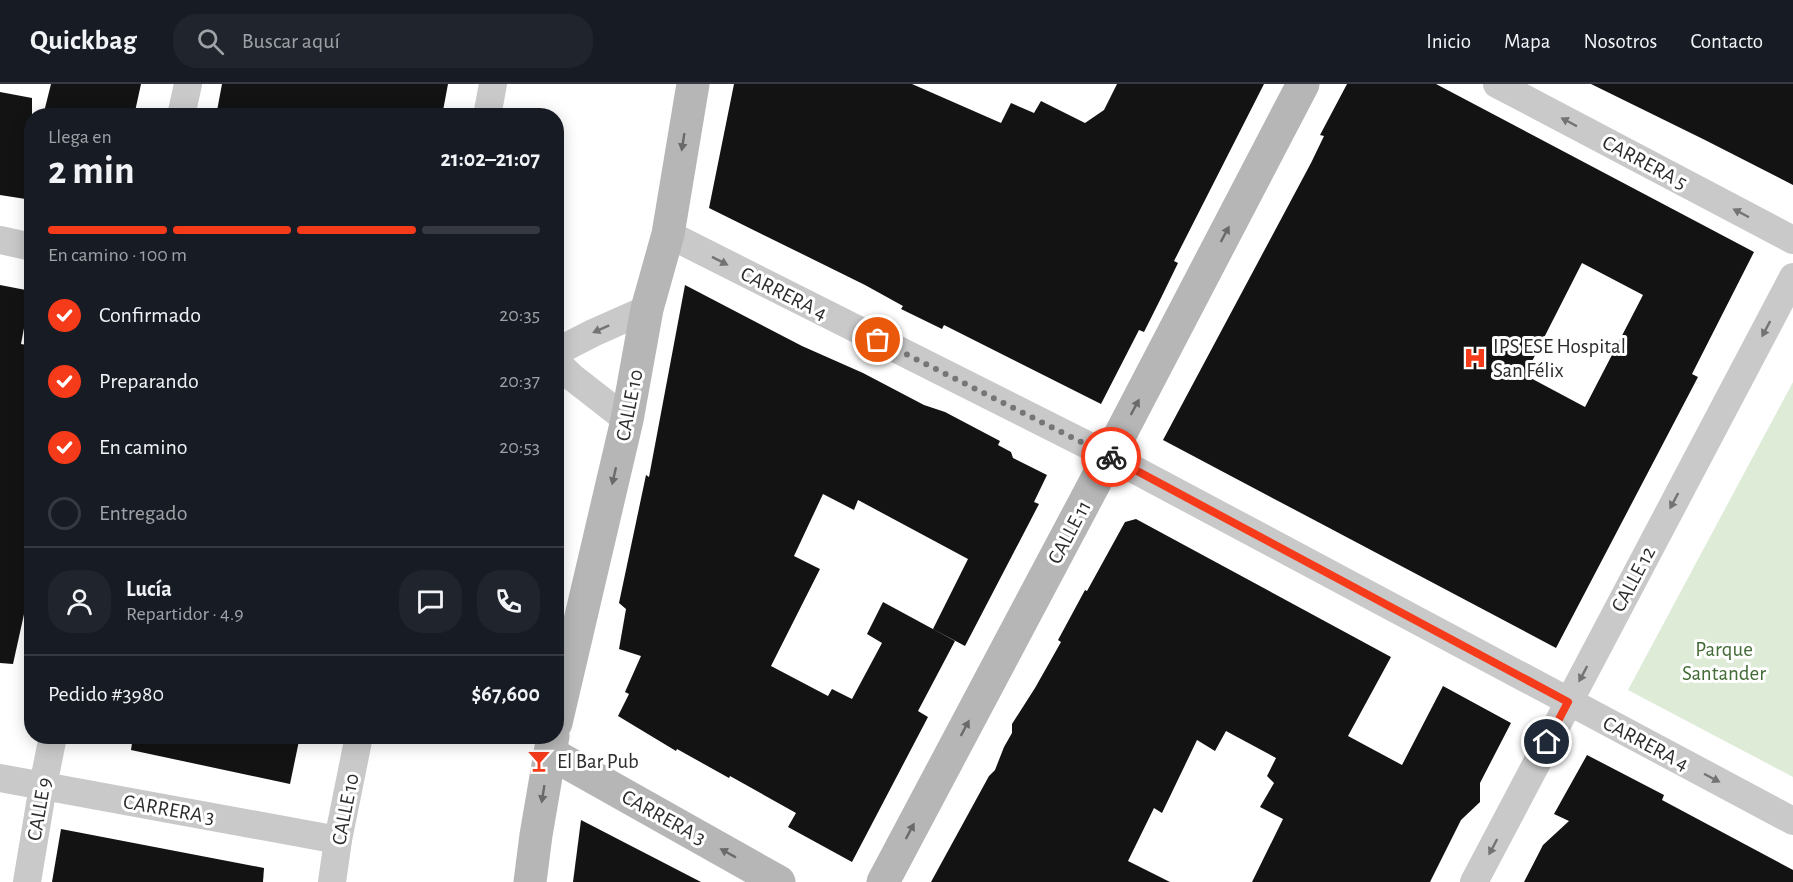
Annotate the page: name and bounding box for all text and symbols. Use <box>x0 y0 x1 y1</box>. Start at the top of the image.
search box <box>173 14 593 68</box>
icon: search <box>194 25 227 58</box>
text: Quickbag <box>30 27 137 55</box>
text: Buscar aquí <box>242 30 340 52</box>
text: Inicio <box>1426 31 1471 52</box>
text: Mapa <box>1504 31 1551 52</box>
text: Nosotros <box>1584 31 1657 52</box>
text: Contacto <box>1690 31 1763 52</box>
one-way arrow <box>1560 117 1577 127</box>
text: Llega en <box>48 127 112 147</box>
street label: CARRERA 5 <box>1599 131 1691 193</box>
one-way arrow <box>678 132 687 151</box>
text: 21:02–21:07 <box>440 148 540 170</box>
text: 2 min <box>48 152 135 191</box>
one-way arrow <box>1733 208 1750 218</box>
one-way arrow <box>1220 226 1230 243</box>
text: En camino · 100 m <box>48 245 187 265</box>
one-way arrow <box>711 255 729 265</box>
street label: CARRERA 4 <box>737 263 830 324</box>
icon: check <box>48 299 81 332</box>
text: Confirmado <box>99 304 201 326</box>
text: 20:35 <box>499 305 540 325</box>
pin <box>852 314 903 365</box>
one-way arrow <box>1761 321 1771 338</box>
icon: bag <box>861 323 894 356</box>
one-way arrow <box>591 324 609 334</box>
place label: IPS ESE Hospital San Félix <box>1493 336 1626 381</box>
hospital icon: IPS ESE Hospital San Félix <box>1462 345 1488 371</box>
icon: check <box>48 365 81 398</box>
street label: CALLE 10 <box>612 368 647 443</box>
text: Preparando <box>99 370 199 392</box>
text: 20:37 <box>499 371 540 391</box>
one-way arrow <box>1130 399 1140 416</box>
courier <box>1081 427 1141 487</box>
icon: check <box>48 431 81 464</box>
text: En camino <box>99 436 188 458</box>
text: 20:53 <box>499 437 540 457</box>
icon: bike <box>1095 441 1128 474</box>
one-way arrow <box>609 467 618 486</box>
one-way arrow <box>1669 493 1679 510</box>
street label: CALLE 11 <box>1044 497 1095 567</box>
text: Entregado <box>99 502 188 524</box>
street label: CALLE 12 <box>1608 543 1659 615</box>
button: person <box>48 570 111 633</box>
button: chat <box>399 570 462 633</box>
button: phone <box>477 570 540 633</box>
text: Lucía <box>126 578 172 600</box>
text: Repartidor · 4.9 <box>126 604 244 624</box>
park label: Parque Santander <box>1682 639 1766 684</box>
one-way arrow <box>1578 666 1588 683</box>
text: Pedido #3980 <box>48 683 164 705</box>
text: $67,600 <box>471 683 540 705</box>
street label: CARRERA 4 <box>1599 712 1692 775</box>
pin <box>1521 716 1572 767</box>
one-way arrow <box>960 719 970 736</box>
icon: home <box>1530 725 1563 758</box>
bar icon: El Bar Pub <box>526 748 552 774</box>
place label: El Bar Pub <box>557 751 639 772</box>
street label: CALLE 10 <box>328 772 363 847</box>
one-way arrow <box>1704 773 1721 783</box>
street label: CALLE 9 <box>24 776 55 842</box>
one-way arrow <box>538 785 547 804</box>
street label: CARRERA 3 <box>618 786 709 849</box>
street label: CARRERA 3 <box>122 791 216 828</box>
one-way arrow <box>905 822 915 839</box>
one-way arrow <box>1488 838 1497 855</box>
one-way arrow <box>719 848 736 858</box>

